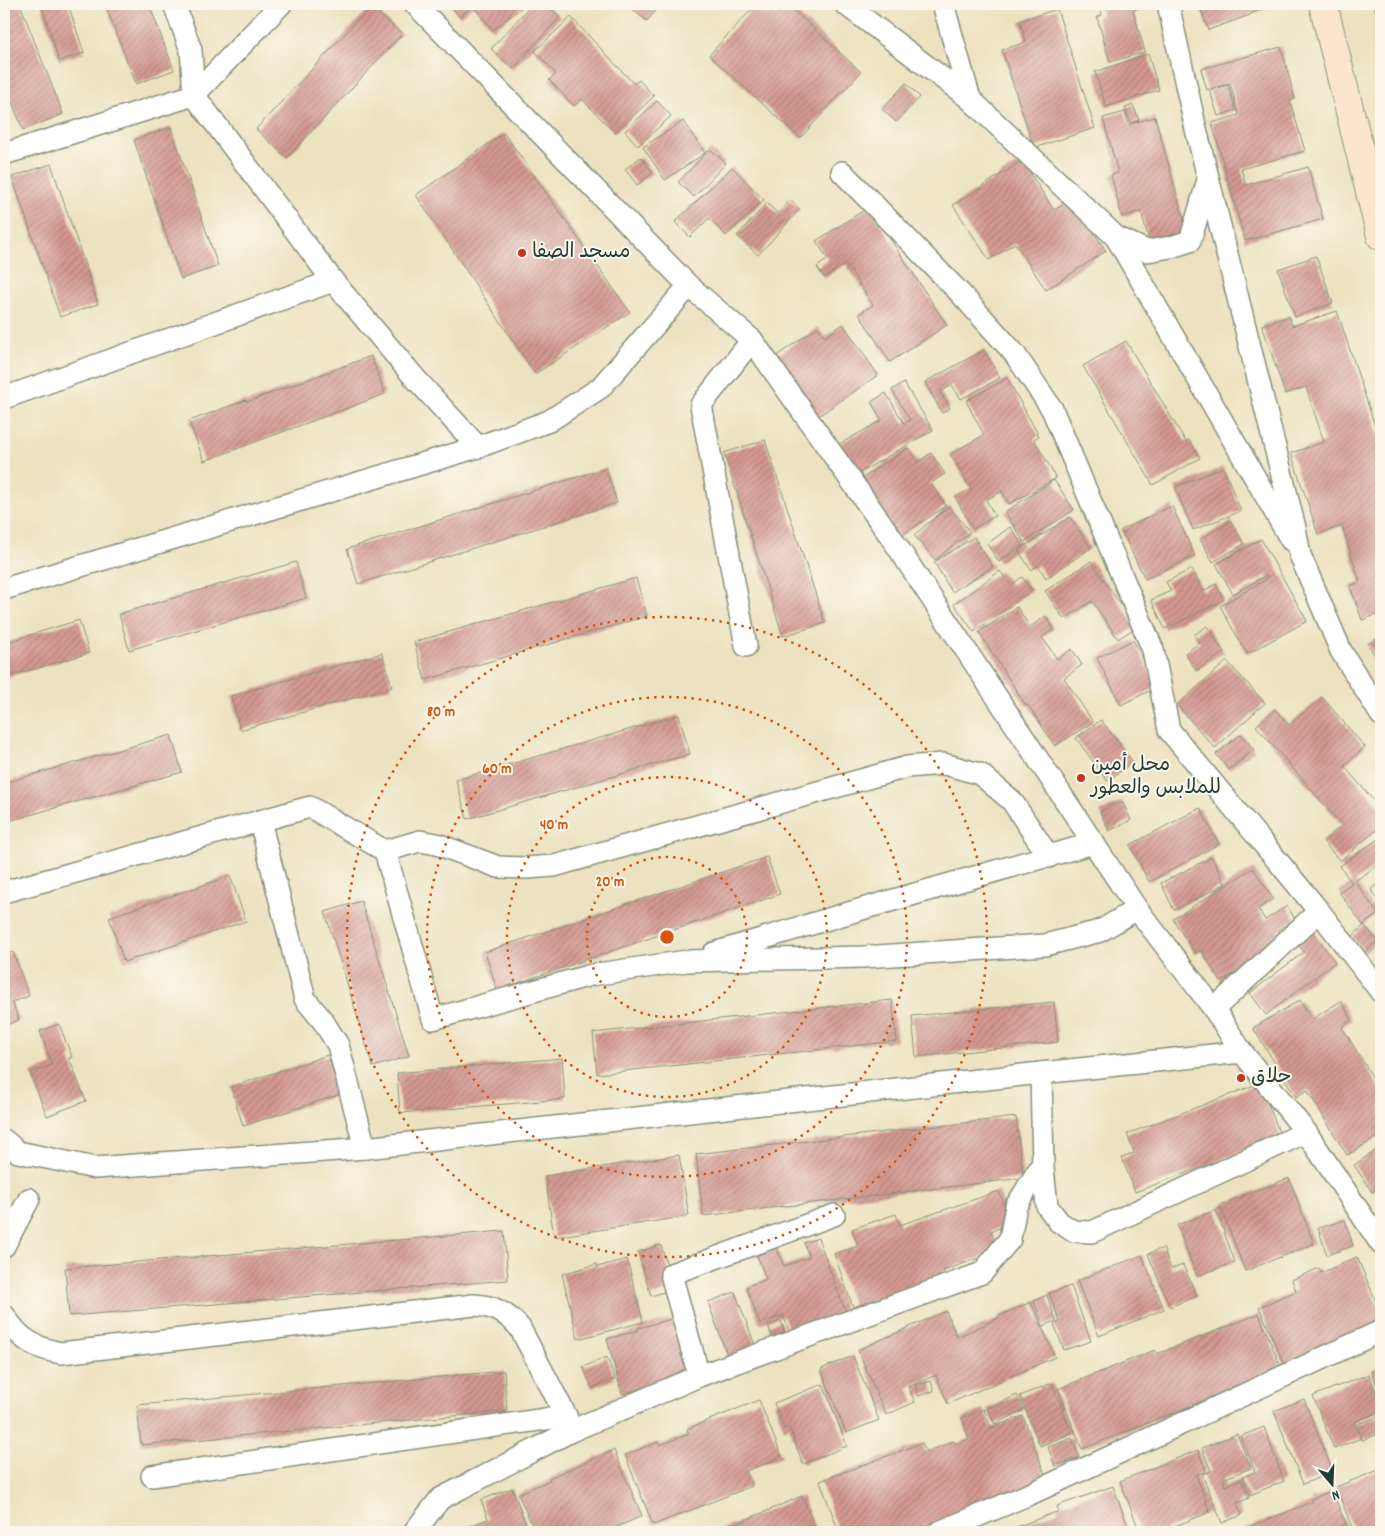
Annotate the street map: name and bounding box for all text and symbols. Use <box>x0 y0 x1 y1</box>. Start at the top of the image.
place label: مسجد الصفا <box>532 239 630 267</box>
marker: مسجد الصفا <box>516 247 528 259</box>
text: 80 m <box>427 702 455 724</box>
place label: محل أمين للملابس والعطور <box>1089 752 1221 803</box>
text: 60 m <box>482 759 512 781</box>
marker: محل أمين للملابس والعطور <box>1075 772 1087 784</box>
text: 40 m <box>540 815 568 837</box>
text: 20 m <box>596 872 624 894</box>
centre of rings <box>658 928 676 946</box>
place label: حلاق <box>1251 1064 1292 1092</box>
marker: حلاق <box>1235 1072 1247 1084</box>
north arrow <box>1308 1458 1358 1508</box>
text: N <box>1329 1484 1342 1505</box>

